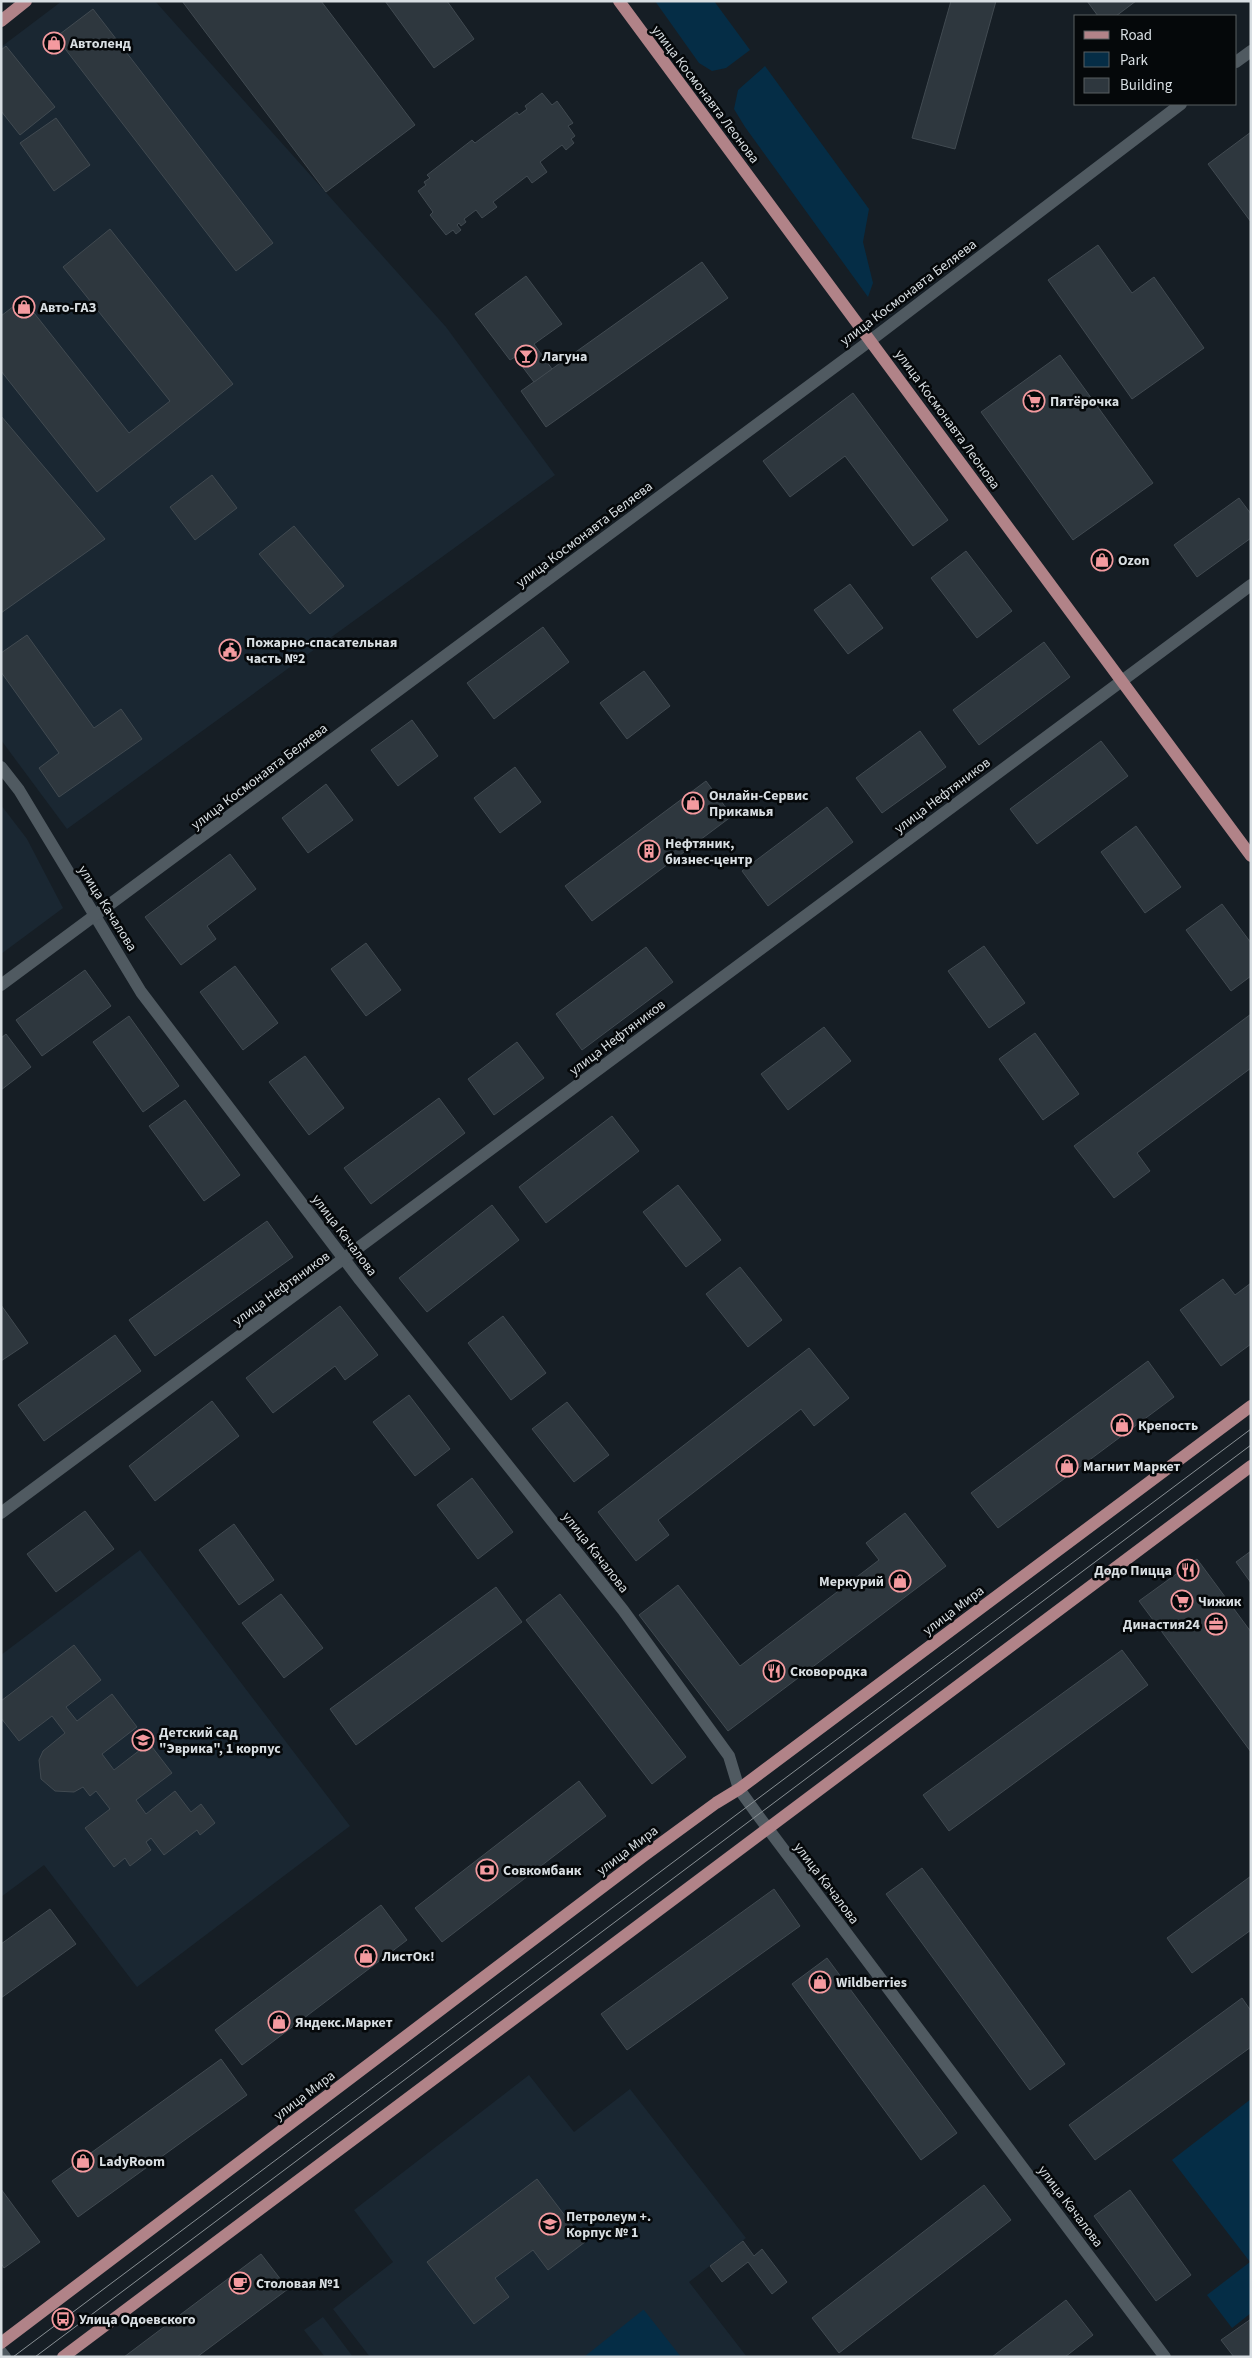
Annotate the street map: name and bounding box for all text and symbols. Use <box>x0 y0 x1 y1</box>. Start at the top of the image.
legend <box>1074 15 1237 105</box>
street label: улица Космонавта Леонова <box>646 21 764 168</box>
text: Road <box>1120 25 1152 46</box>
shop icon: Автоленд <box>42 31 66 55</box>
place label: Автоленд <box>69 34 132 54</box>
text: Park <box>1120 50 1149 71</box>
text: Building <box>1120 75 1173 96</box>
street label: улица Космонавта Беляева <box>836 235 981 351</box>
shop icon: Авто-ГАЗ <box>12 295 36 319</box>
place label: Авто-ГАЗ <box>39 298 97 318</box>
bar icon: Лагуна <box>514 344 538 368</box>
street label: улица Космонавта Леонова <box>890 346 1005 494</box>
place label: Лагуна <box>541 347 587 367</box>
supermarket icon: Пятёрочка <box>1022 389 1046 413</box>
place label: Пятёрочка <box>1050 392 1119 412</box>
street label: улица Космонавта Беляева <box>512 477 657 593</box>
shop icon: Ozon <box>1090 548 1114 572</box>
place label: Ozon <box>1118 551 1149 571</box>
place label: Пожарно-спасательная часть №2 <box>246 633 397 669</box>
public building icon: Пожарно-спасательная часть №2 <box>218 638 242 662</box>
street label: улица Космонавта Беляева <box>187 719 332 835</box>
street label: улица Нефтяников <box>890 753 995 839</box>
place label: Онлайн-Сервис Прикамья <box>709 786 809 822</box>
shop icon: Онлайн-Сервис Прикамья <box>681 791 705 815</box>
place label: Нефтяник, бизнес-центр <box>665 834 752 870</box>
building icon: Нефтяник, бизнес-центр <box>637 839 661 863</box>
street label: улица Качалова <box>73 862 142 955</box>
street label: улица Нефтяников <box>565 995 670 1081</box>
street label: улица Качалова <box>307 1190 382 1281</box>
street label: улица Нефтяников <box>229 1247 334 1331</box>
shop icon: Крепость <box>1110 1413 1134 1437</box>
place label: Крепость <box>1138 1416 1198 1436</box>
shop icon: Магнит Маркет <box>1055 1454 1079 1478</box>
place label: Магнит Маркет <box>1083 1457 1181 1477</box>
street label: улица Качалова <box>557 1508 633 1597</box>
restaurant icon: Додо Пицца <box>1176 1558 1200 1582</box>
place label: Додо Пицца <box>1094 1561 1172 1581</box>
shop icon: Меркурий <box>888 1569 912 1593</box>
place label: Меркурий <box>819 1572 884 1592</box>
street label: улица Мира <box>919 1581 988 1641</box>
supermarket icon: Чижик <box>1170 1589 1194 1613</box>
place label: Чижик <box>1198 1592 1242 1612</box>
office icon: Династия24 <box>1204 1612 1228 1636</box>
place label: Династия24 <box>1123 1615 1201 1635</box>
restaurant icon: Сковородка <box>762 1659 786 1683</box>
place label: Сковородка <box>790 1662 867 1682</box>
place label: Детский сад "Эврика", 1 корпус <box>159 1723 281 1759</box>
school or university icon: Детский сад "Эврика", 1 корпус <box>131 1728 155 1752</box>
street label: улица Мира <box>593 1821 662 1881</box>
street label: улица Качалова <box>789 1838 864 1929</box>
bank icon: Совкомбанк <box>475 1858 499 1882</box>
place label: Совкомбанк <box>503 1861 582 1881</box>
shop icon: ЛистОк! <box>354 1944 378 1968</box>
place label: ЛистОк! <box>381 1947 435 1967</box>
shop icon: Wildberries <box>808 1970 832 1994</box>
place label: Wildberries <box>836 1973 907 1993</box>
shop icon: Яндекс.Маркет <box>267 2010 291 2034</box>
place label: Яндекс.Маркет <box>295 2013 393 2033</box>
street label: улица Мира <box>270 2066 339 2126</box>
shop icon: LadyRoom <box>71 2149 95 2173</box>
place label: LadyRoom <box>99 2152 165 2172</box>
street label: улица Качалова <box>1033 2161 1108 2252</box>
place label: Петролеум +. Корпус № 1 <box>566 2207 651 2243</box>
school or university icon: Петролеум +. Корпус № 1 <box>538 2212 562 2236</box>
cafe icon: Столовая №1 <box>228 2271 252 2295</box>
place label: Столовая №1 <box>256 2274 340 2294</box>
bus stop icon: Улица Одоевского <box>51 2307 75 2331</box>
place label: Улица Одоевского <box>79 2310 196 2330</box>

